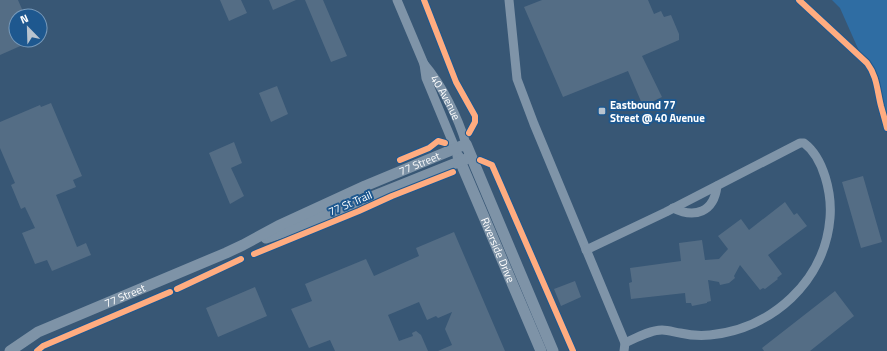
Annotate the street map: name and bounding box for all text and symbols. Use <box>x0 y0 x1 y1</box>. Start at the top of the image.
north arrow <box>8 8 48 48</box>
text: N <box>17 10 31 28</box>
street label: 40 Avenue <box>427 72 465 123</box>
place label: Eastbound 77 Street @ 40 Avenue <box>610 97 705 126</box>
marker: Eastbound 77 Street @ 40 Avenue <box>597 106 607 116</box>
street label: 77 Street <box>396 148 442 179</box>
street label: 77 St Trail <box>326 187 374 219</box>
street label: Riverside Drive <box>477 215 519 285</box>
street label: 77 Street <box>102 280 148 311</box>

